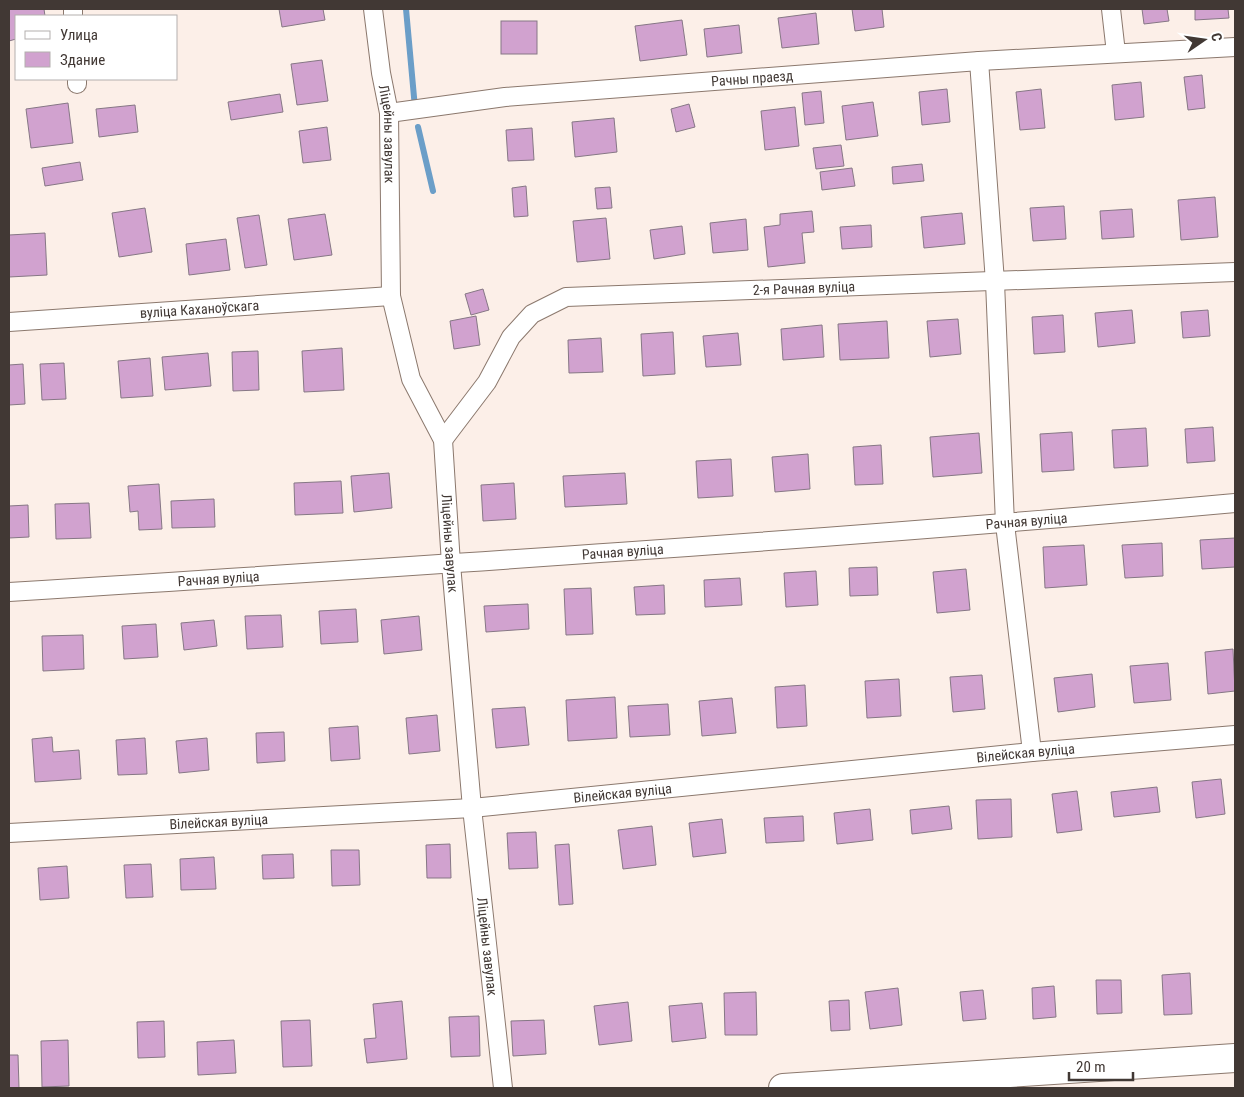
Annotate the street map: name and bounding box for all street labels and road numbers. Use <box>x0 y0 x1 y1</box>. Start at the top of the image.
street label: Рачны праезд <box>711 67 794 89</box>
street label: Ліцейны завулак <box>376 83 398 184</box>
street label: 2-я Рачная вуліца <box>752 278 855 298</box>
street label: вуліца Каханоўскага <box>139 297 260 321</box>
street label: Ліцейны завулак <box>438 493 461 593</box>
street label: Рачная вуліца <box>985 510 1068 532</box>
street label: Рачная вуліца <box>581 541 664 562</box>
street label: Рачная вуліца <box>177 568 260 589</box>
street label: Вілейская вуліца <box>976 740 1075 766</box>
street label: Вілейская вуліца <box>573 780 672 806</box>
street label: Вілейская вуліца <box>169 811 268 832</box>
street label: Ліцейны завулак <box>474 896 501 997</box>

